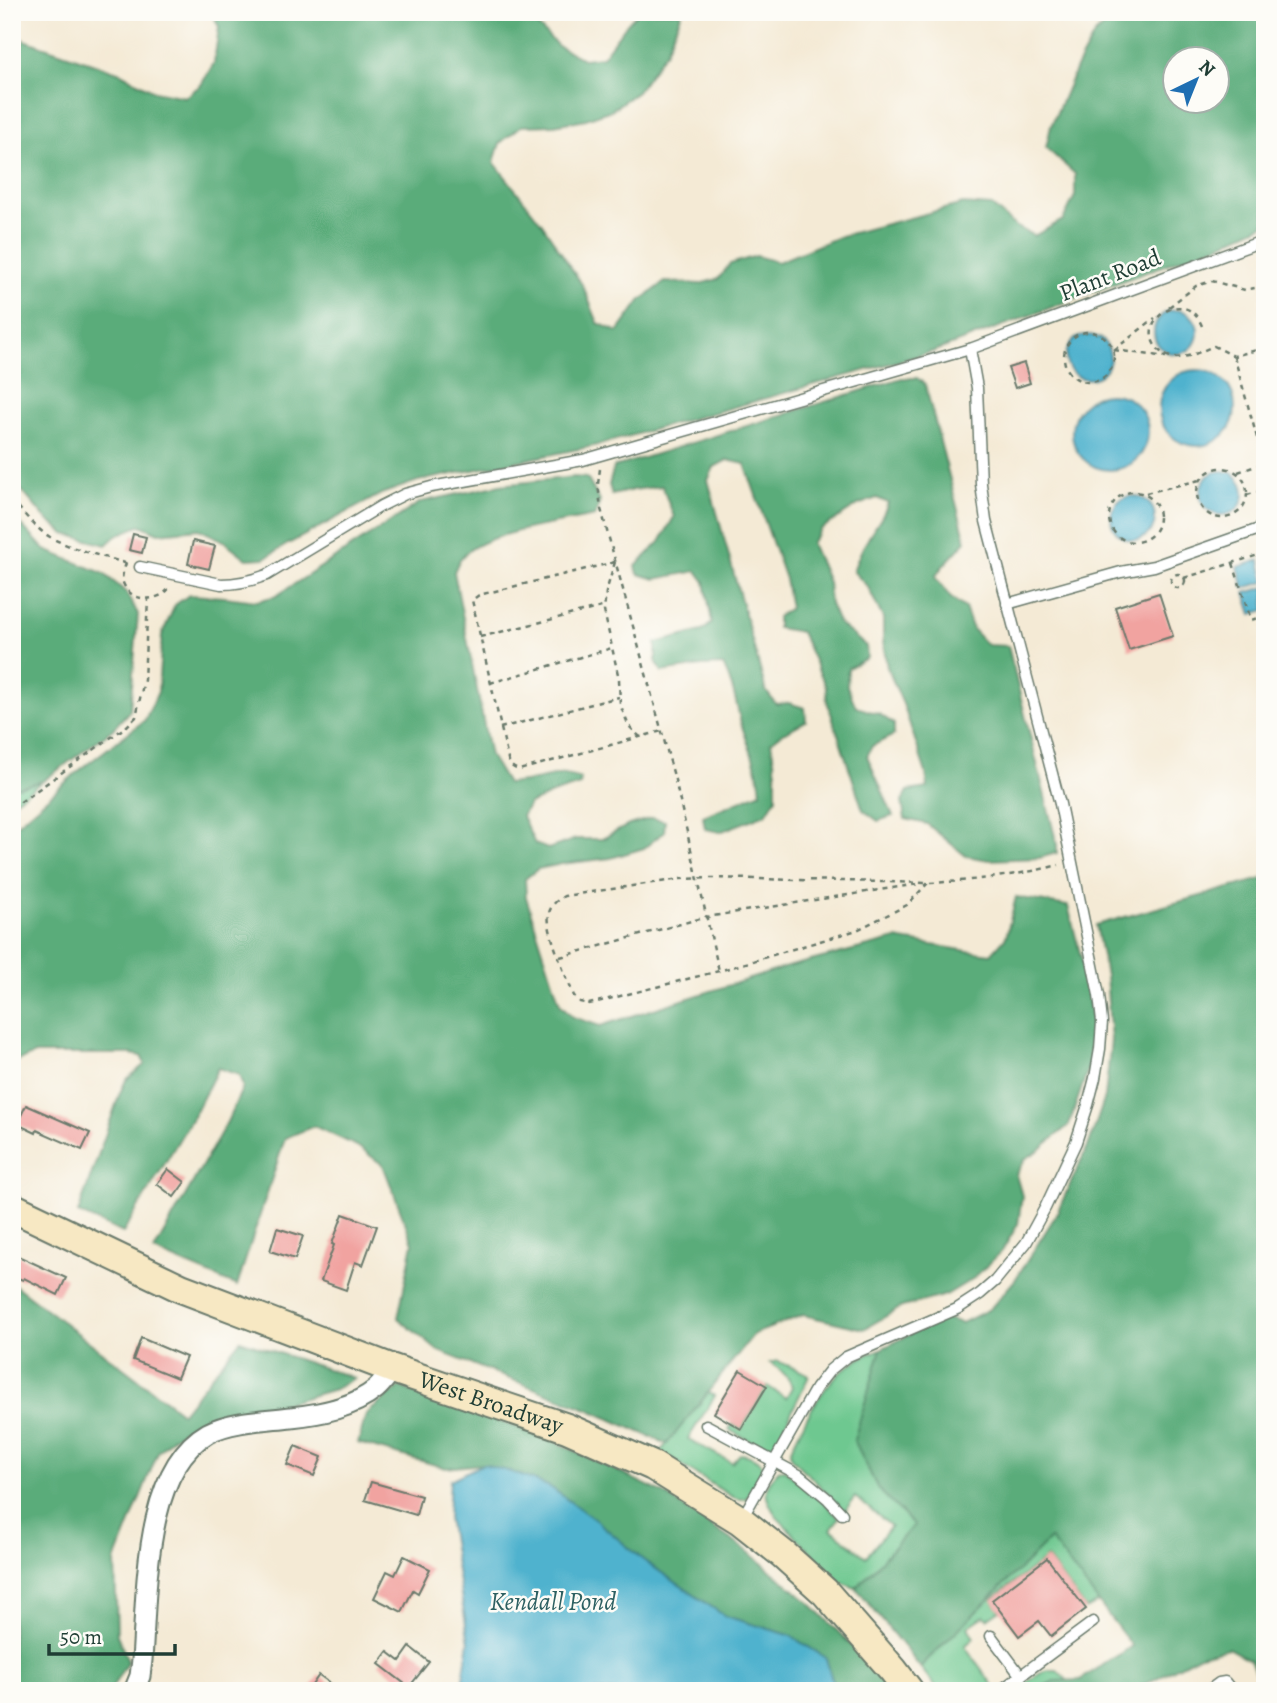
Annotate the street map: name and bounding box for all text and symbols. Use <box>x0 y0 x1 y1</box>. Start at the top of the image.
north arrow <box>1162 46 1232 116</box>
text: N <box>1193 54 1221 83</box>
street label: Plant Road <box>1055 241 1165 309</box>
street label: West Broadway <box>414 1363 568 1442</box>
water label: Kendall Pond <box>490 1584 616 1619</box>
scale bar <box>49 1612 175 1656</box>
text: 50 m <box>60 1623 102 1651</box>

